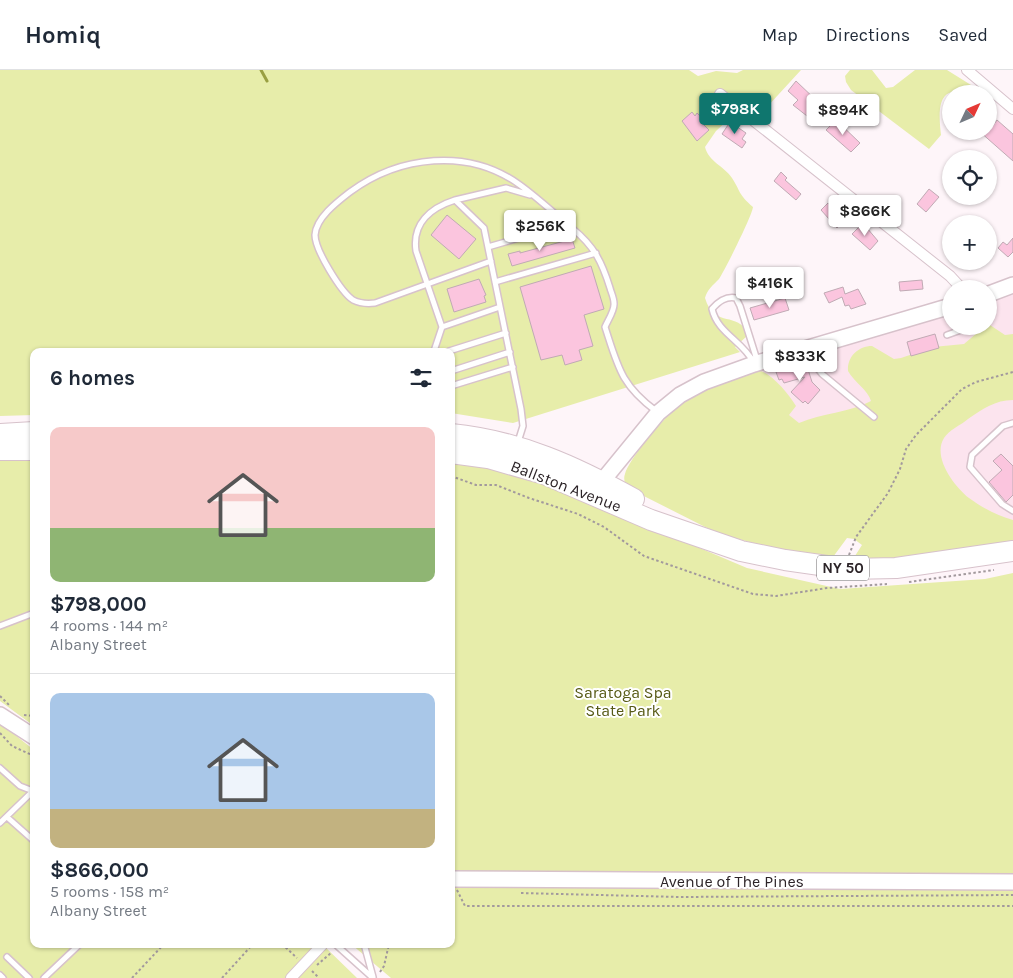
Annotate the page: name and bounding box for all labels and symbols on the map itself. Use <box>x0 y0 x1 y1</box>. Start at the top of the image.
north arrow <box>942 85 998 140</box>
pin: $798K <box>700 92 770 135</box>
pin: $894K <box>808 93 878 136</box>
pin: $866K <box>830 194 900 237</box>
pin: $256K <box>505 210 575 252</box>
pin: $416K <box>735 266 805 309</box>
pin: $833K <box>765 340 835 382</box>
street label: Ballston Avenue <box>508 456 624 516</box>
road number: NY 50 <box>817 556 869 580</box>
park label: Saratoga Spa State Park <box>574 683 672 720</box>
street label: Avenue of The Pines <box>660 872 804 891</box>

